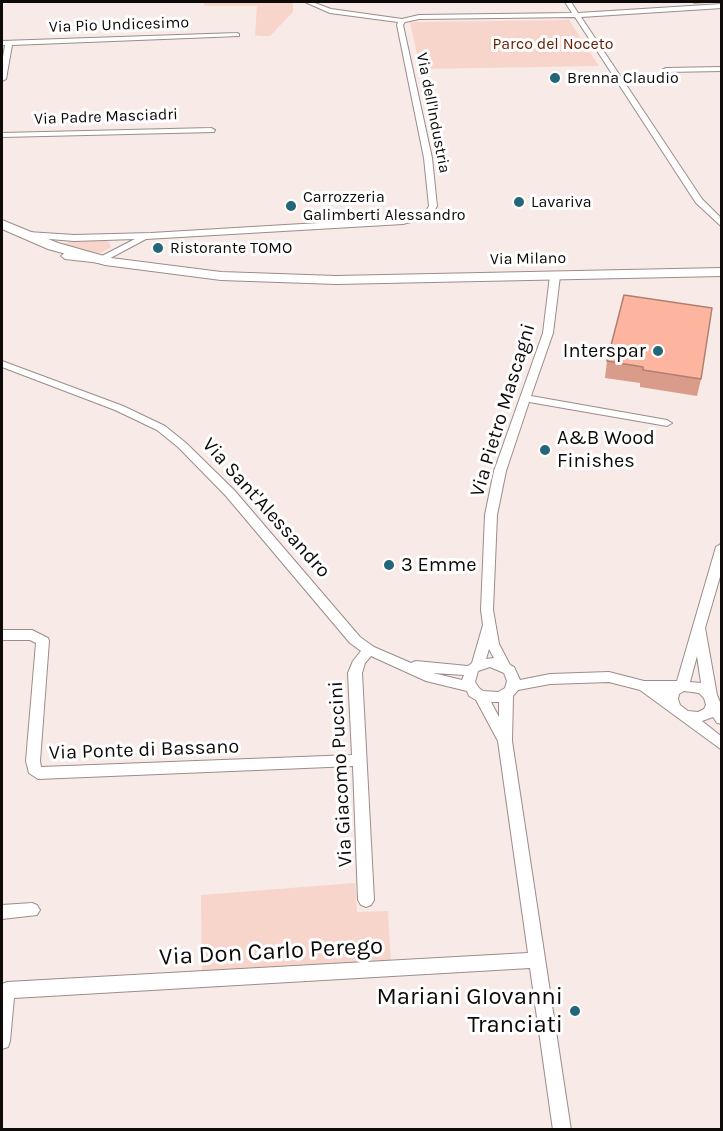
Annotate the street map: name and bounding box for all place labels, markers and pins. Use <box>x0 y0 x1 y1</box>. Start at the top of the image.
place label: Brenna Claudio <box>567 68 679 88</box>
marker: Brenna Claudio <box>548 71 562 85</box>
place label: Carrozzeria Galimberti Alessandro <box>303 187 466 225</box>
place label: Lavariva <box>531 192 592 212</box>
marker: Lavariva <box>512 195 526 209</box>
marker: Carrozzeria Galimberti Alessandro <box>284 199 298 213</box>
place label: Ristorante TOMO <box>170 238 292 258</box>
marker: Ristorante TOMO <box>151 241 165 255</box>
place label: Interspar <box>563 339 646 363</box>
marker: Interspar <box>651 344 665 358</box>
place label: A&B Wood Finishes <box>557 426 655 473</box>
marker: A&B Wood Finishes <box>538 443 552 457</box>
place label: 3 Emme <box>401 553 476 577</box>
marker: 3 Emme <box>382 558 396 572</box>
place label: Mariani GIovanni Tranciati <box>376 983 563 1039</box>
marker: Mariani GIovanni Tranciati <box>568 1004 582 1018</box>

